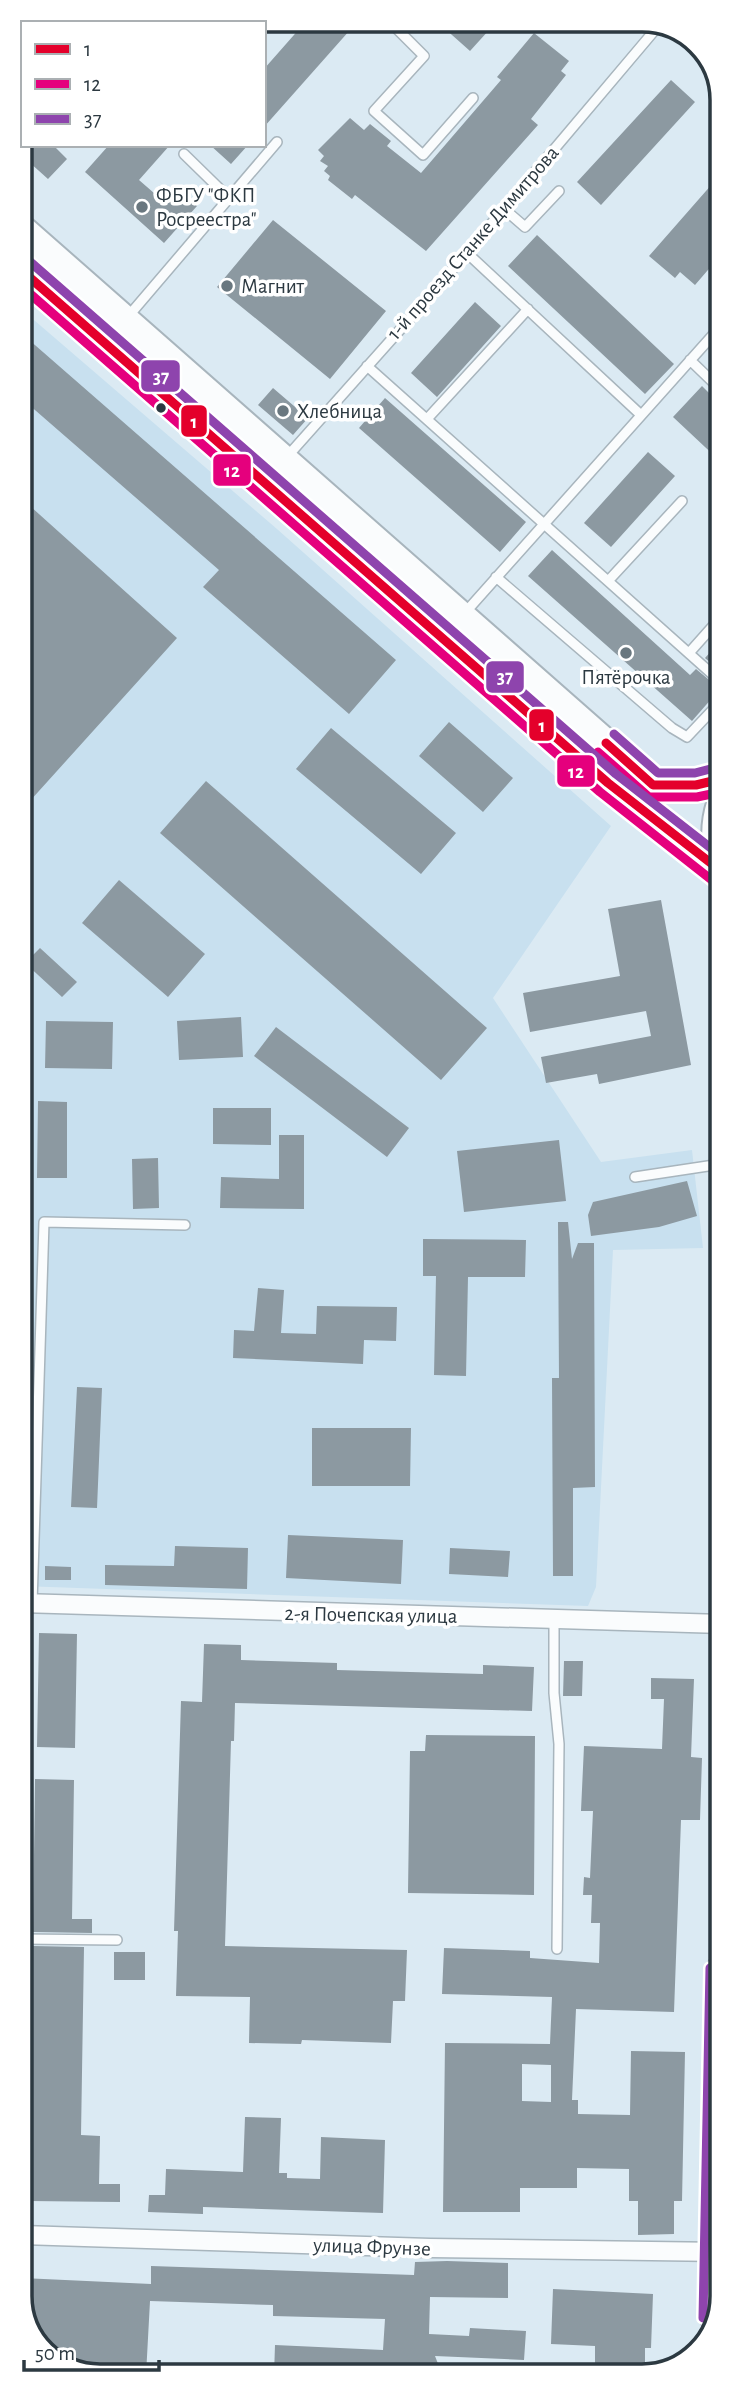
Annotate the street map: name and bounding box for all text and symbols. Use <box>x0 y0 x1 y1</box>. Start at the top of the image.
legend <box>21 21 266 147</box>
text: 1 <box>84 39 91 60</box>
text: 12 <box>84 74 101 95</box>
text: 37 <box>84 109 102 130</box>
street label: 1-й проезд Станке Димитрова <box>383 142 563 344</box>
place label: ФБГУ "ФКП Росреестра" <box>156 185 257 230</box>
marker: ФБГУ "ФКП Росреестра" <box>134 199 150 215</box>
place label: Магнит <box>241 276 305 297</box>
marker: Магнит <box>219 278 235 294</box>
line badge: 37 <box>140 359 181 393</box>
text: 37 <box>153 368 169 387</box>
unlabelled marker <box>154 401 168 415</box>
place label: Хлебница <box>297 401 383 422</box>
marker: Хлебница <box>275 403 291 419</box>
line badge: 1 <box>180 404 208 438</box>
text: 1 <box>191 413 197 432</box>
line badge: 12 <box>212 453 252 487</box>
text: 12 <box>224 462 240 481</box>
marker: Пятёрочка <box>618 645 634 661</box>
line badge: 37 <box>485 660 525 694</box>
place label: Пятёрочка <box>581 667 671 688</box>
text: 37 <box>497 668 513 687</box>
line badge: 1 <box>528 708 555 742</box>
text: 1 <box>539 717 545 736</box>
line badge: 12 <box>556 754 596 788</box>
text: 12 <box>568 763 584 782</box>
street label: 2-я Почепская улица <box>284 1603 458 1627</box>
street label: улица Фрунзе <box>312 2234 431 2260</box>
scale bar <box>24 2328 159 2372</box>
text: 50 m <box>35 2343 75 2364</box>

